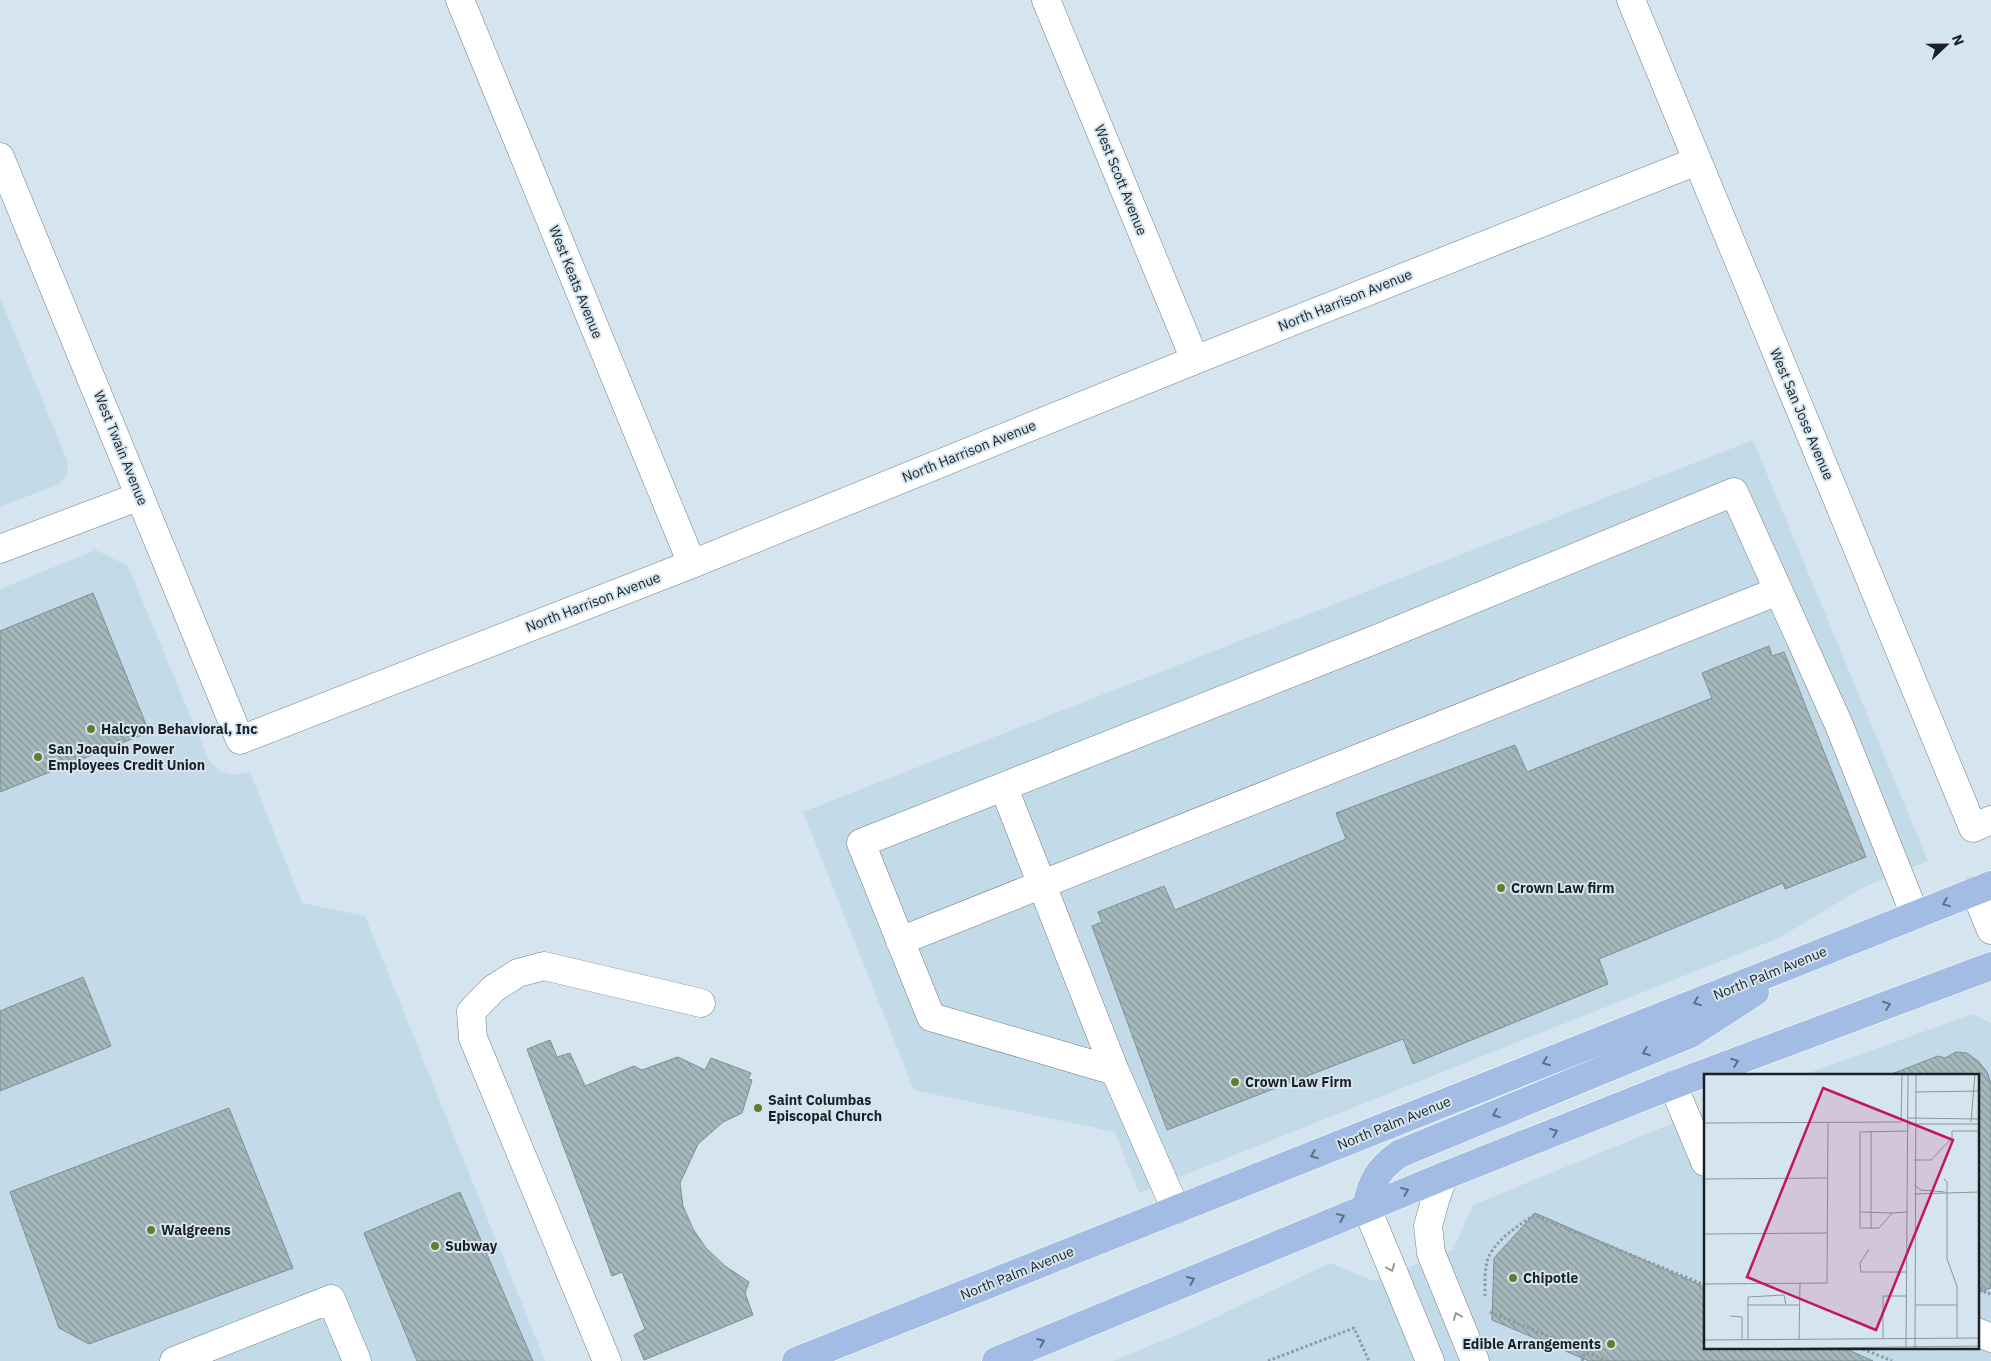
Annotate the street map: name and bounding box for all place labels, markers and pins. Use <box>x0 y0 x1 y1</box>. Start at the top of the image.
place label: Halcyon Behavioral, Inc <box>101 720 257 738</box>
marker: Halcyon Behavioral, Inc <box>85 723 97 735</box>
place label: San Joaquin Power Employees Credit Union <box>48 740 205 774</box>
marker: San Joaquin Power Employees Credit Union <box>32 751 44 763</box>
place label: Crown Law firm <box>1511 879 1615 897</box>
marker: Crown Law firm <box>1495 882 1507 894</box>
place label: Crown Law Firm <box>1245 1073 1352 1091</box>
marker: Crown Law Firm <box>1229 1076 1241 1088</box>
place label: Saint Columbas Episcopal Church <box>768 1091 882 1125</box>
marker: Saint Columbas Episcopal Church <box>752 1102 764 1114</box>
place label: Walgreens <box>161 1221 231 1239</box>
marker: Walgreens <box>145 1224 157 1236</box>
place label: Subway <box>445 1237 498 1255</box>
marker: Subway <box>429 1240 441 1252</box>
place label: Chipotle <box>1523 1269 1578 1287</box>
marker: Chipotle <box>1507 1272 1519 1284</box>
place label: Edible Arrangements <box>1463 1335 1601 1353</box>
marker: Edible Arrangements <box>1605 1338 1617 1350</box>

